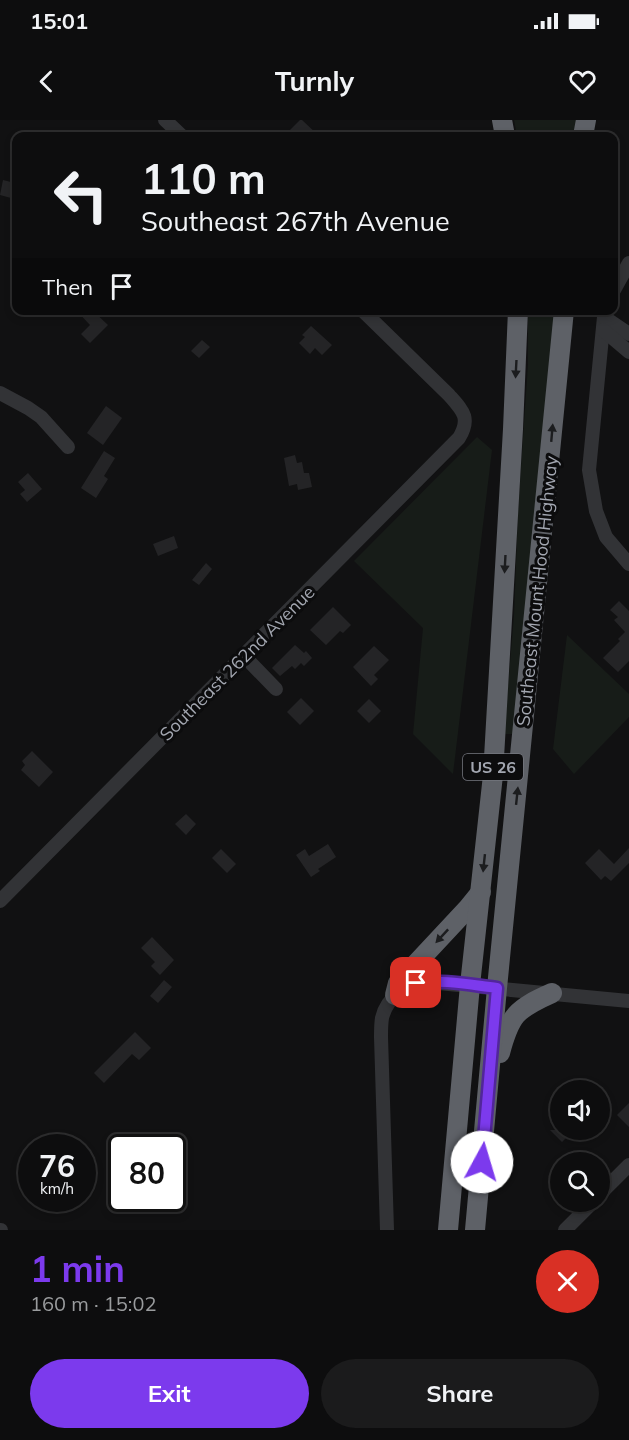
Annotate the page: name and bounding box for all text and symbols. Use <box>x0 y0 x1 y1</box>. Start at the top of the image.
text: 15:01 <box>30 7 88 35</box>
text: Turnly <box>275 64 354 98</box>
icon: back <box>30 65 63 98</box>
icon: heart <box>566 65 599 98</box>
text: 110 m <box>141 152 266 205</box>
icon: left <box>42 156 120 234</box>
text: Southeast 267th Avenue <box>141 204 450 238</box>
icon: arrive <box>105 270 138 303</box>
text: Then <box>42 273 93 301</box>
one-way arrow <box>512 359 521 378</box>
one-way arrow <box>547 424 557 443</box>
street label: Southeast Mount Hood Highway <box>511 454 563 727</box>
one-way arrow <box>501 554 510 573</box>
street label: Southeast 262nd Avenue <box>155 581 319 745</box>
road number: US 26 <box>463 754 523 780</box>
one-way arrow <box>512 786 522 805</box>
one-way arrow <box>479 853 489 872</box>
one-way arrow <box>435 928 449 943</box>
pin <box>390 957 441 1008</box>
icon: arrive <box>399 966 432 999</box>
map controls <box>550 1080 610 1212</box>
button: sound <box>550 1080 610 1140</box>
position arrow <box>450 1130 514 1194</box>
speed limit sign: 80 <box>108 1134 186 1212</box>
text: 76 <box>39 1147 75 1185</box>
button: search <box>550 1152 610 1212</box>
text: km/h <box>40 1179 74 1198</box>
text: 1 min <box>30 1246 125 1291</box>
button: close <box>536 1250 599 1313</box>
text: 160 m · 15:02 <box>30 1291 156 1316</box>
button: Exit <box>30 1359 309 1428</box>
button: Share <box>321 1359 599 1428</box>

